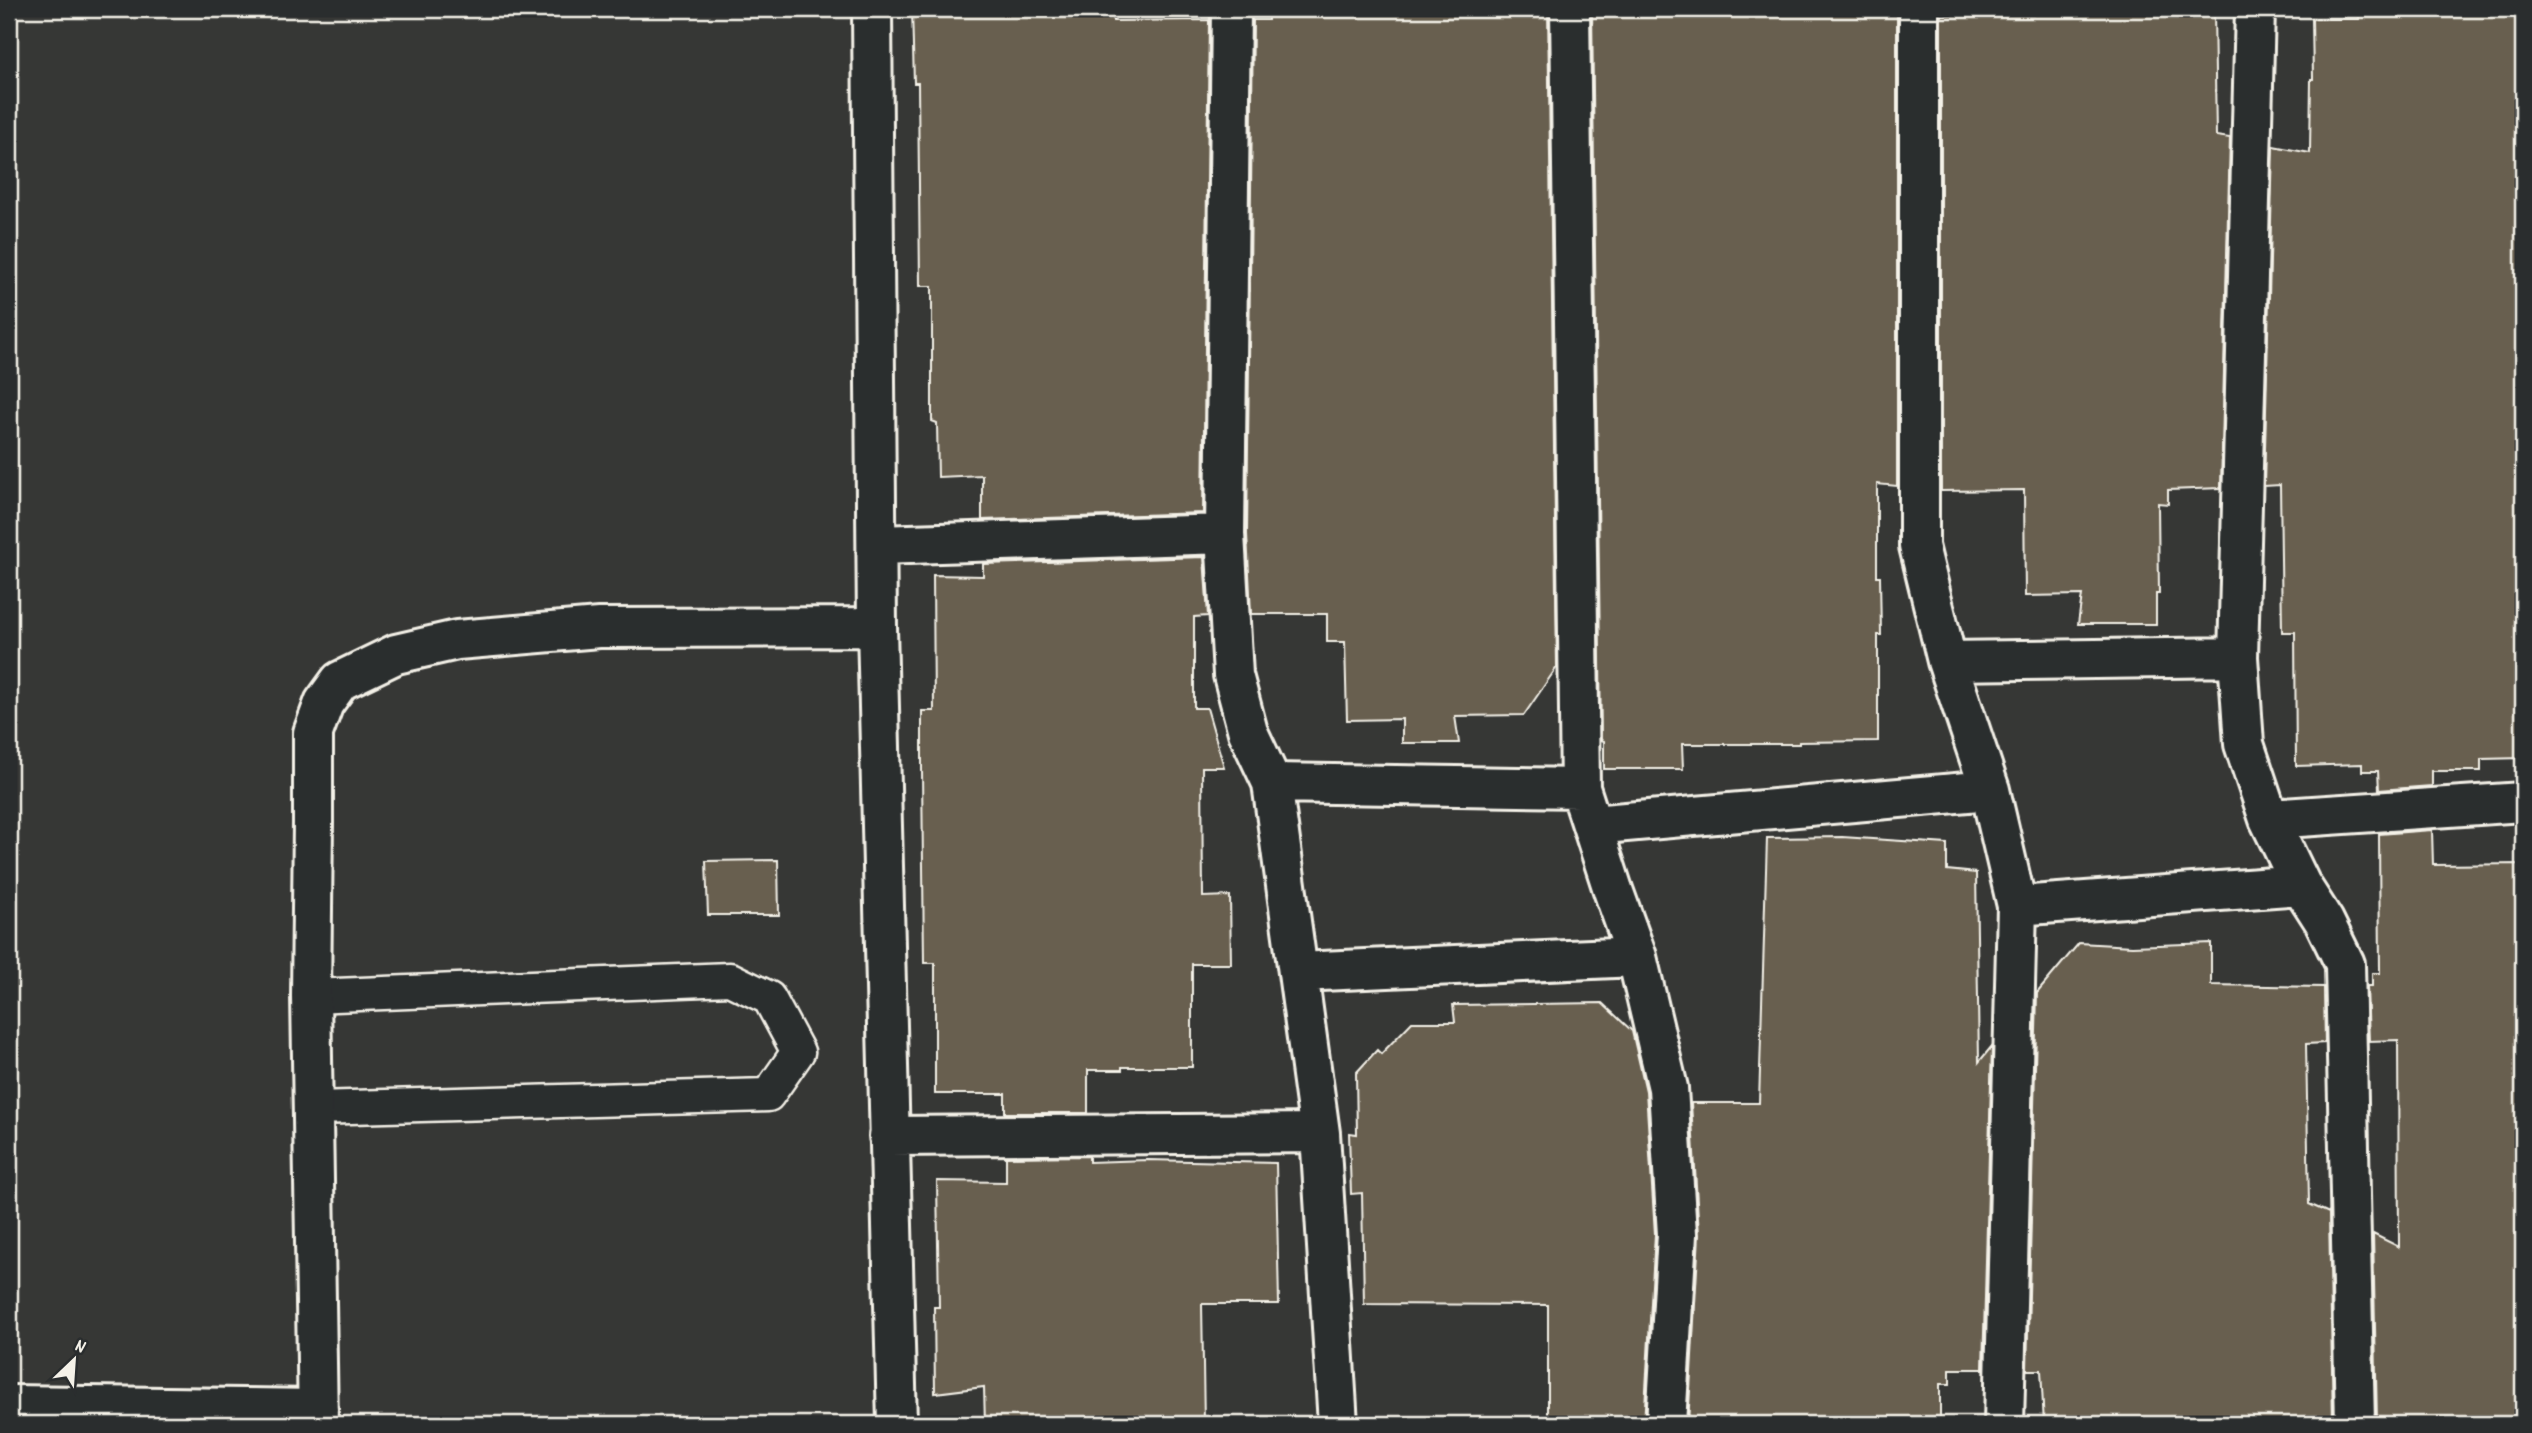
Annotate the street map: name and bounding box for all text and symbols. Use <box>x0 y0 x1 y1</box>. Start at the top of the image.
north arrow <box>38 1324 108 1394</box>
text: N <box>70 1334 90 1362</box>

